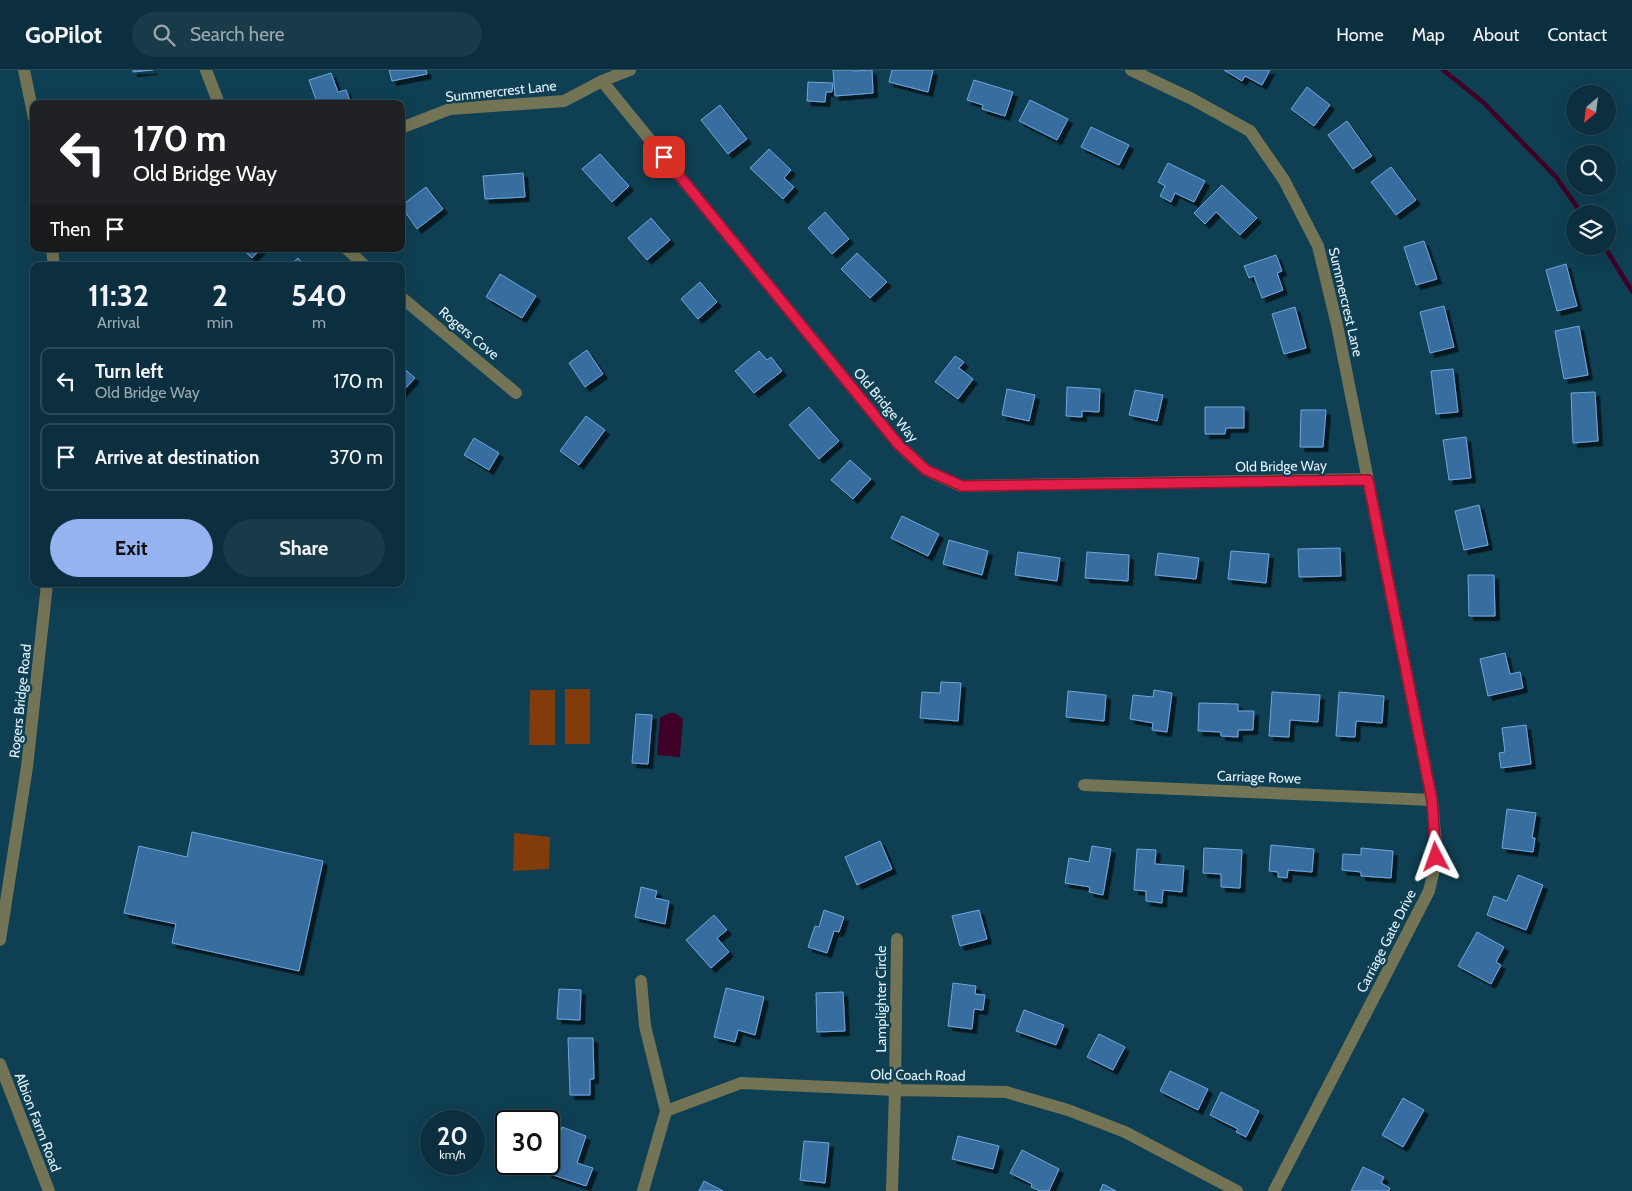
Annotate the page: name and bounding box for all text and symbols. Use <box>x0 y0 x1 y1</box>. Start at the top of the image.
search box <box>132 12 482 57</box>
text: GoPilot <box>25 20 102 49</box>
icon: search <box>150 21 178 49</box>
text: Search here <box>190 23 284 46</box>
text: Home <box>1336 24 1384 46</box>
text: Map <box>1412 24 1445 46</box>
text: About <box>1473 24 1519 46</box>
text: Contact <box>1547 24 1607 46</box>
street label: Summercrest Lane <box>445 76 557 106</box>
north arrow <box>1566 85 1616 135</box>
map controls <box>1566 85 1616 255</box>
text: 170 m <box>133 117 226 160</box>
icon: left <box>50 120 115 185</box>
pin <box>643 136 685 178</box>
icon: arrive <box>650 143 678 171</box>
button: search <box>1566 145 1616 195</box>
text: Old Bridge Way <box>133 160 277 187</box>
button: layers <box>1566 205 1616 255</box>
icon: arrive <box>101 215 129 243</box>
text: Then <box>50 218 91 241</box>
street label: Summercrest Lane <box>1325 246 1367 358</box>
text: 11:32 <box>88 277 149 314</box>
text: 2 <box>212 277 228 314</box>
text: 540 <box>291 277 347 314</box>
street label: Rogers Cove <box>435 303 503 363</box>
text: Arrival <box>97 313 140 332</box>
text: min <box>207 313 233 332</box>
text: m <box>312 313 326 332</box>
text: Turn left <box>95 360 163 383</box>
street label: Old Bridge Way <box>850 364 922 446</box>
icon: left <box>52 367 80 395</box>
text: 170 m <box>333 370 383 393</box>
text: Old Bridge Way <box>95 383 200 402</box>
icon: arrive <box>52 443 80 471</box>
text: Arrive at destination <box>95 446 259 469</box>
text: 370 m <box>329 446 383 469</box>
street label: Old Bridge Way <box>1235 456 1327 476</box>
button: Exit <box>50 519 213 577</box>
button: Share <box>223 519 385 577</box>
street label: Rogers Bridge Road <box>5 643 35 759</box>
street label: Carriage Rowe <box>1217 767 1301 787</box>
position arrow <box>1409 830 1461 882</box>
street label: Carriage Gate Drive <box>1352 886 1420 996</box>
street label: Lamplighter Circle <box>872 946 890 1052</box>
street label: Old Coach Road <box>870 1065 966 1085</box>
street label: Albion Farm Road <box>11 1070 65 1174</box>
speed limit sign: 30 <box>495 1110 560 1175</box>
text: 20 <box>437 1121 468 1151</box>
text: km/h <box>439 1147 466 1162</box>

